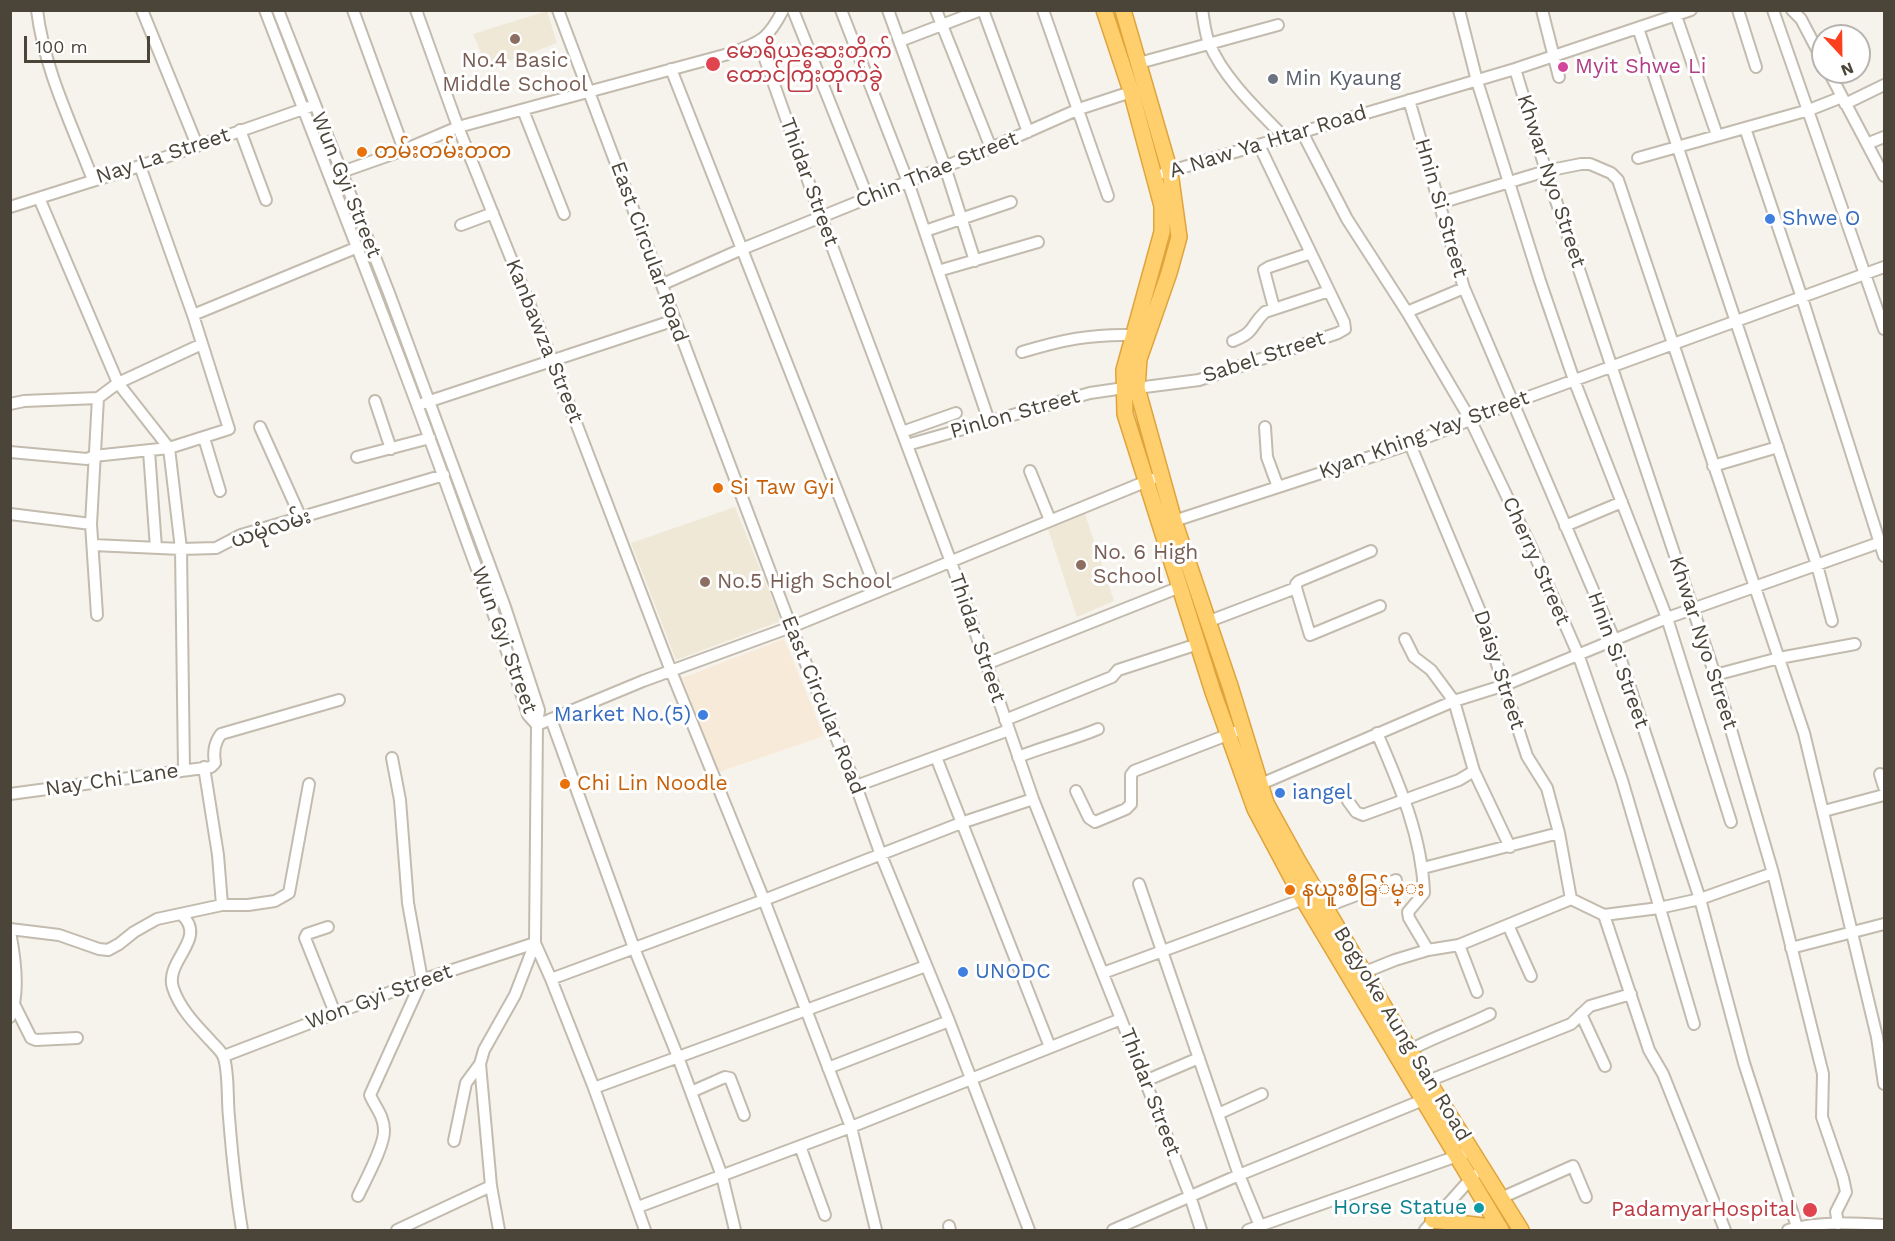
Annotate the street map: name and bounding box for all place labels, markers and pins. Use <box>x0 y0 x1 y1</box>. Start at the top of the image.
marker: No.4 Basic Middle School <box>508 32 522 46</box>
place label: မောရိယဆေးတိုက် တောင်ကြီးတိုက်ခွဲ <box>726 39 892 89</box>
place label: No.4 Basic Middle School <box>442 48 588 98</box>
place label: Myit Shwe Li <box>1575 54 1706 80</box>
marker: မောရိယဆေးတိုက် တောင်ကြီးတိုက်ခွဲ <box>704 55 722 73</box>
marker: Myit Shwe Li <box>1556 60 1570 74</box>
place label: Min Kyaung <box>1285 66 1401 92</box>
marker: Min Kyaung <box>1266 72 1280 86</box>
place label: တမ်းတမ်းတတ <box>374 139 511 165</box>
marker: တမ်းတမ်းတတ <box>355 145 369 159</box>
place label: Shwe O <box>1782 206 1860 232</box>
marker: Shwe O <box>1763 212 1777 226</box>
place label: Si Taw Gyi <box>730 475 835 501</box>
marker: Si Taw Gyi <box>711 481 725 495</box>
place label: No. 6 High School <box>1093 540 1198 590</box>
marker: No. 6 High School <box>1074 558 1088 572</box>
place label: No.5 High School <box>717 569 892 595</box>
marker: No.5 High School <box>698 575 712 589</box>
place label: Market No.(5) <box>554 702 691 728</box>
marker: Market No.(5) <box>696 708 710 722</box>
place label: Chi Lin Noodle <box>577 771 728 797</box>
marker: Chi Lin Noodle <box>558 777 572 791</box>
place label: iangel <box>1292 780 1352 806</box>
marker: iangel <box>1273 786 1287 800</box>
place label: နယူးစီခြ်မ္း <box>1302 877 1424 903</box>
marker: နယူးစီခြ်မ္း <box>1283 883 1297 897</box>
place label: UNODC <box>975 959 1051 985</box>
marker: UNODC <box>956 965 970 979</box>
place label: Horse Statue <box>1333 1195 1467 1221</box>
place label: PadamyarHospital <box>1611 1197 1796 1223</box>
marker: Horse Statue <box>1472 1201 1486 1215</box>
marker: PadamyarHospital <box>1801 1201 1819 1219</box>

